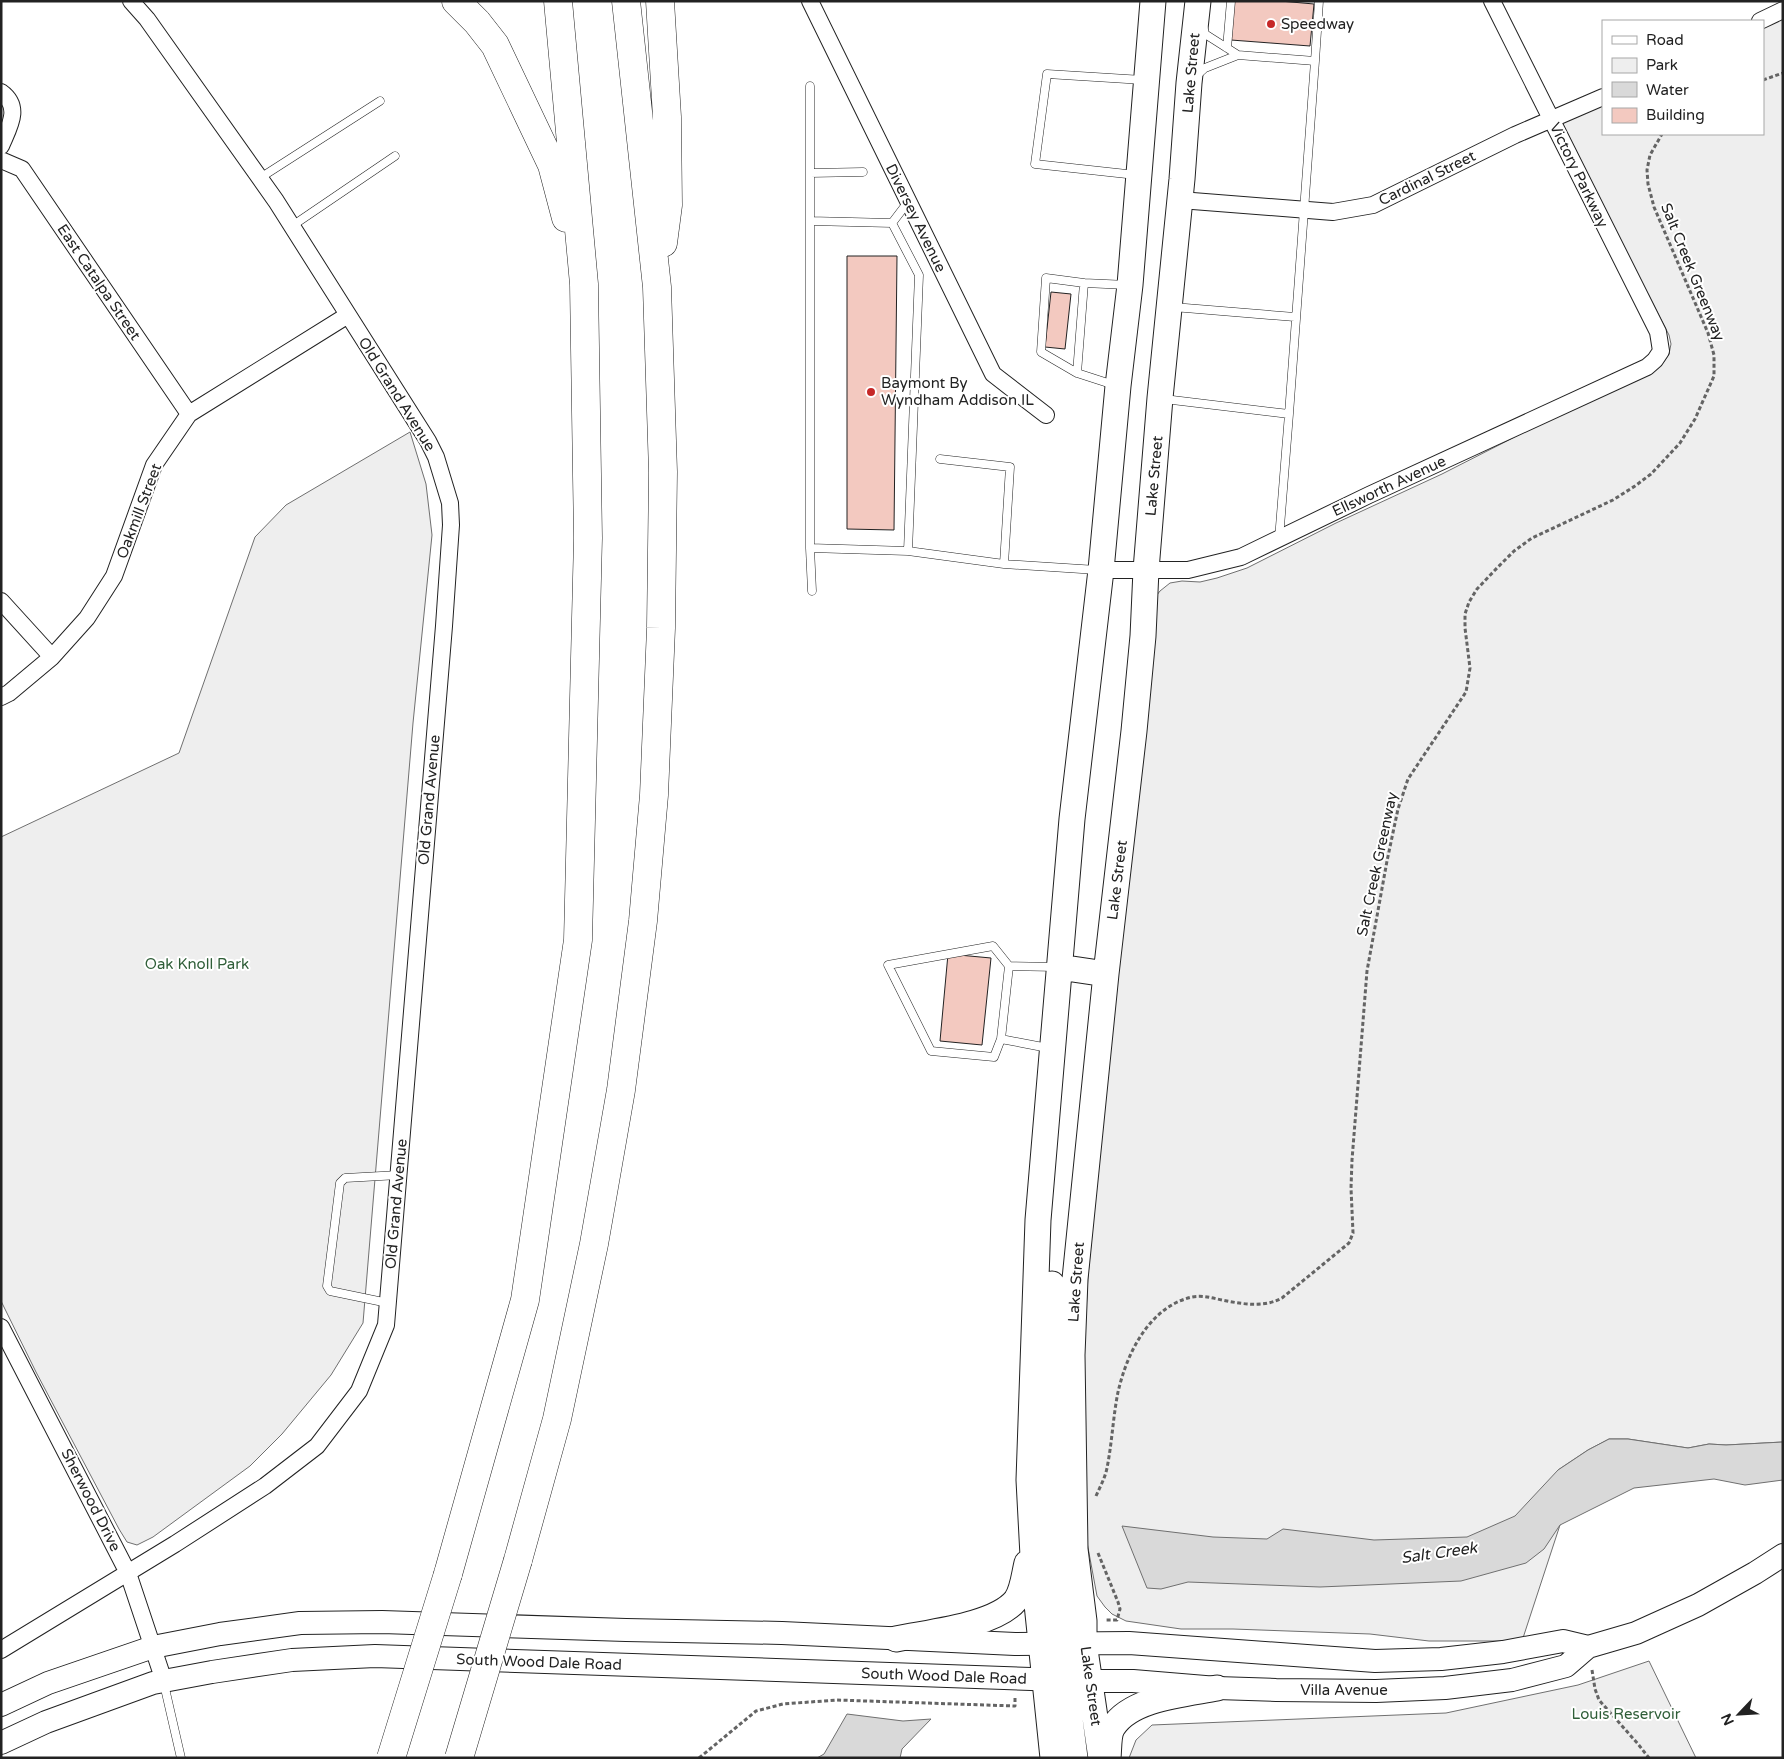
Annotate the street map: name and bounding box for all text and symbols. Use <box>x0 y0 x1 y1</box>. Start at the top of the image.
place label: Speedway <box>1281 15 1354 33</box>
marker: Speedway <box>1265 18 1277 30</box>
legend <box>1602 20 1764 135</box>
text: Road <box>1646 31 1684 49</box>
street label: Lake Street <box>1179 32 1203 114</box>
text: Park <box>1646 56 1678 74</box>
text: Water <box>1646 81 1689 99</box>
text: Building <box>1646 106 1705 124</box>
street label: Victory Parkway <box>1546 120 1612 230</box>
street label: Cardinal Street <box>1376 147 1479 209</box>
street label: Diversey Avenue <box>882 161 950 275</box>
street label: Salt Creek Greenway <box>1657 201 1729 343</box>
street label: East Catalpa Street <box>54 221 145 344</box>
street label: Old Grand Avenue <box>355 334 439 454</box>
place label: Baymont By Wyndham Addison IL <box>881 374 1034 409</box>
marker: Baymont By Wyndham Addison IL <box>865 386 877 398</box>
street label: Lake Street <box>1142 435 1166 517</box>
street label: Ellsworth Avenue <box>1329 452 1449 520</box>
street label: Oakmill Street <box>113 461 165 561</box>
street label: Old Grand Avenue <box>414 734 444 866</box>
street label: Salt Creek Greenway <box>1353 790 1401 938</box>
street label: Lake Street <box>1103 839 1131 921</box>
park label: Oak Knoll Park <box>145 955 249 973</box>
street label: Old Grand Avenue <box>381 1138 411 1270</box>
street label: Lake Street <box>1064 1241 1088 1323</box>
street label: Sherwood Drive <box>57 1446 125 1554</box>
water label: Salt Creek <box>1400 1538 1480 1568</box>
street label: Lake Street <box>1076 1645 1106 1727</box>
street label: South Wood Dale Road <box>456 1650 622 1674</box>
street label: South Wood Dale Road <box>861 1664 1027 1688</box>
street label: Villa Avenue <box>1300 1681 1388 1699</box>
north arrow <box>1714 1689 1764 1739</box>
park label: Louis Reservoir <box>1572 1705 1681 1723</box>
text: N <box>1718 1711 1738 1728</box>

